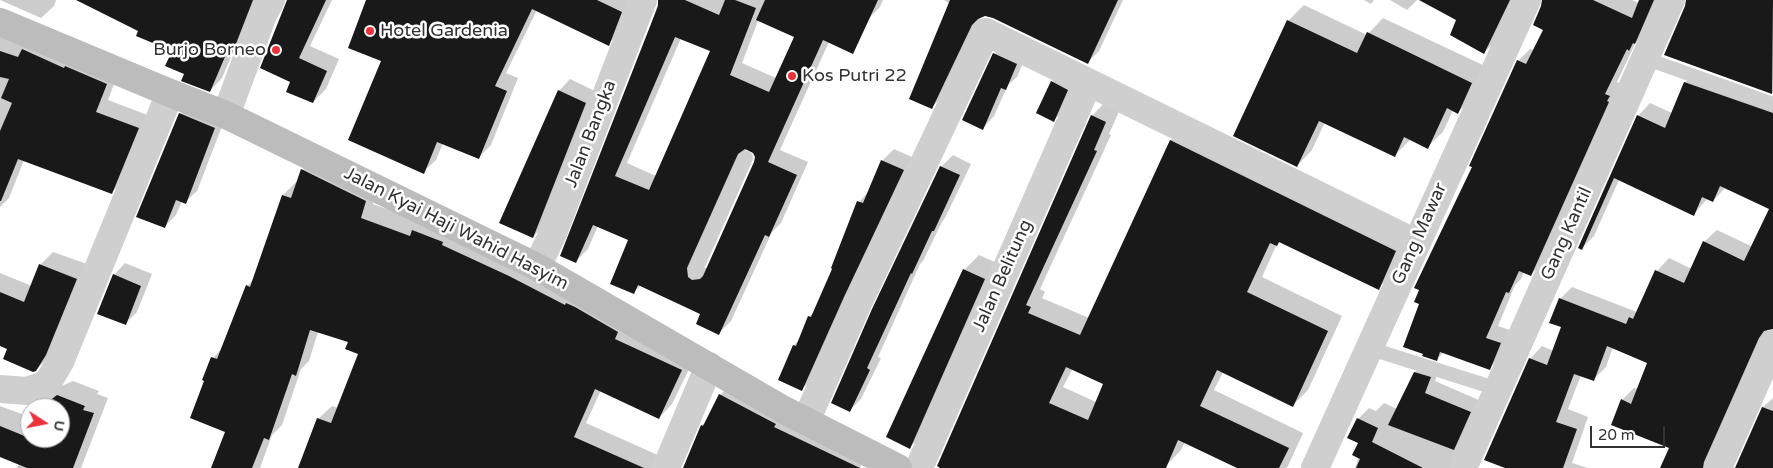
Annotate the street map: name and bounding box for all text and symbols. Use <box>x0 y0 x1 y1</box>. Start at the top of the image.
place label: Hotel Gardenia <box>380 20 508 42</box>
marker: Hotel Gardenia <box>364 25 376 37</box>
place label: Burjo Borneo <box>153 39 266 61</box>
marker: Burjo Borneo <box>270 44 282 56</box>
place label: Kos Putri 22 <box>802 65 907 87</box>
marker: Kos Putri 22 <box>786 70 798 82</box>
street label: Jalan Bangka <box>561 77 621 191</box>
street label: Jalan Kyai Haji Wahid Hasyim <box>340 163 572 295</box>
street label: Gang Mawar <box>1388 180 1452 288</box>
street label: Gang Kantil <box>1537 184 1597 284</box>
street label: Jalan Belitung <box>969 217 1037 335</box>
north arrow <box>20 398 70 448</box>
scale bar <box>1593 416 1668 448</box>
text: U <box>50 419 69 433</box>
text: 20 m <box>1598 426 1635 444</box>

